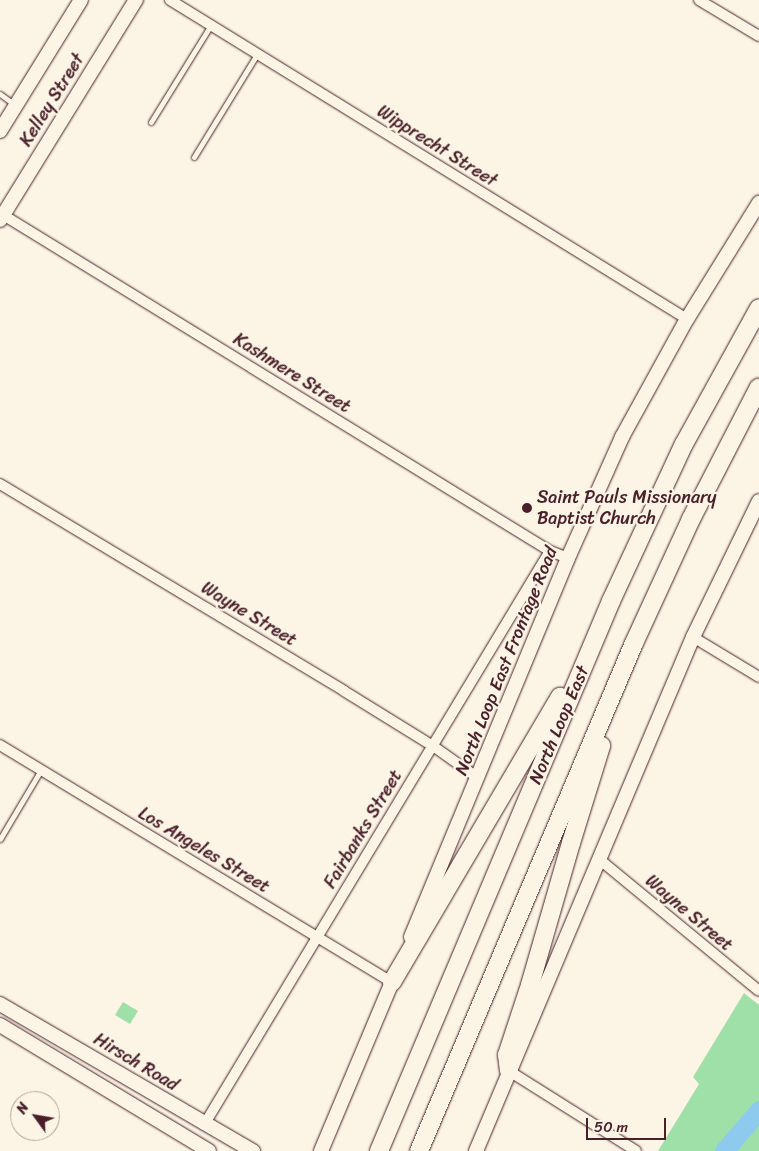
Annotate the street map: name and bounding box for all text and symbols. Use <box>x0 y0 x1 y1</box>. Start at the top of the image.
street label: Kelley Street <box>15 49 89 151</box>
street label: Wipprecht Street <box>373 101 501 191</box>
street label: Kashmere Street <box>230 328 354 418</box>
place label: Saint Pauls Missionary Baptist Church <box>537 487 718 530</box>
marker: Saint Pauls Missionary Baptist Church <box>521 502 533 514</box>
street label: North Loop East Frontage Road <box>450 543 562 779</box>
street label: Wayne Street <box>197 577 301 651</box>
street label: North Loop East <box>524 662 594 788</box>
street label: Fairbanks Street <box>319 766 407 892</box>
street label: Los Angeles Street <box>134 802 274 898</box>
street label: Wayne Street <box>641 870 737 956</box>
street label: Hirsch Road <box>90 1028 182 1096</box>
north arrow <box>10 1091 60 1141</box>
text: N <box>10 1098 36 1119</box>
scale bar <box>589 1108 669 1140</box>
text: 50 m <box>594 1114 628 1140</box>

